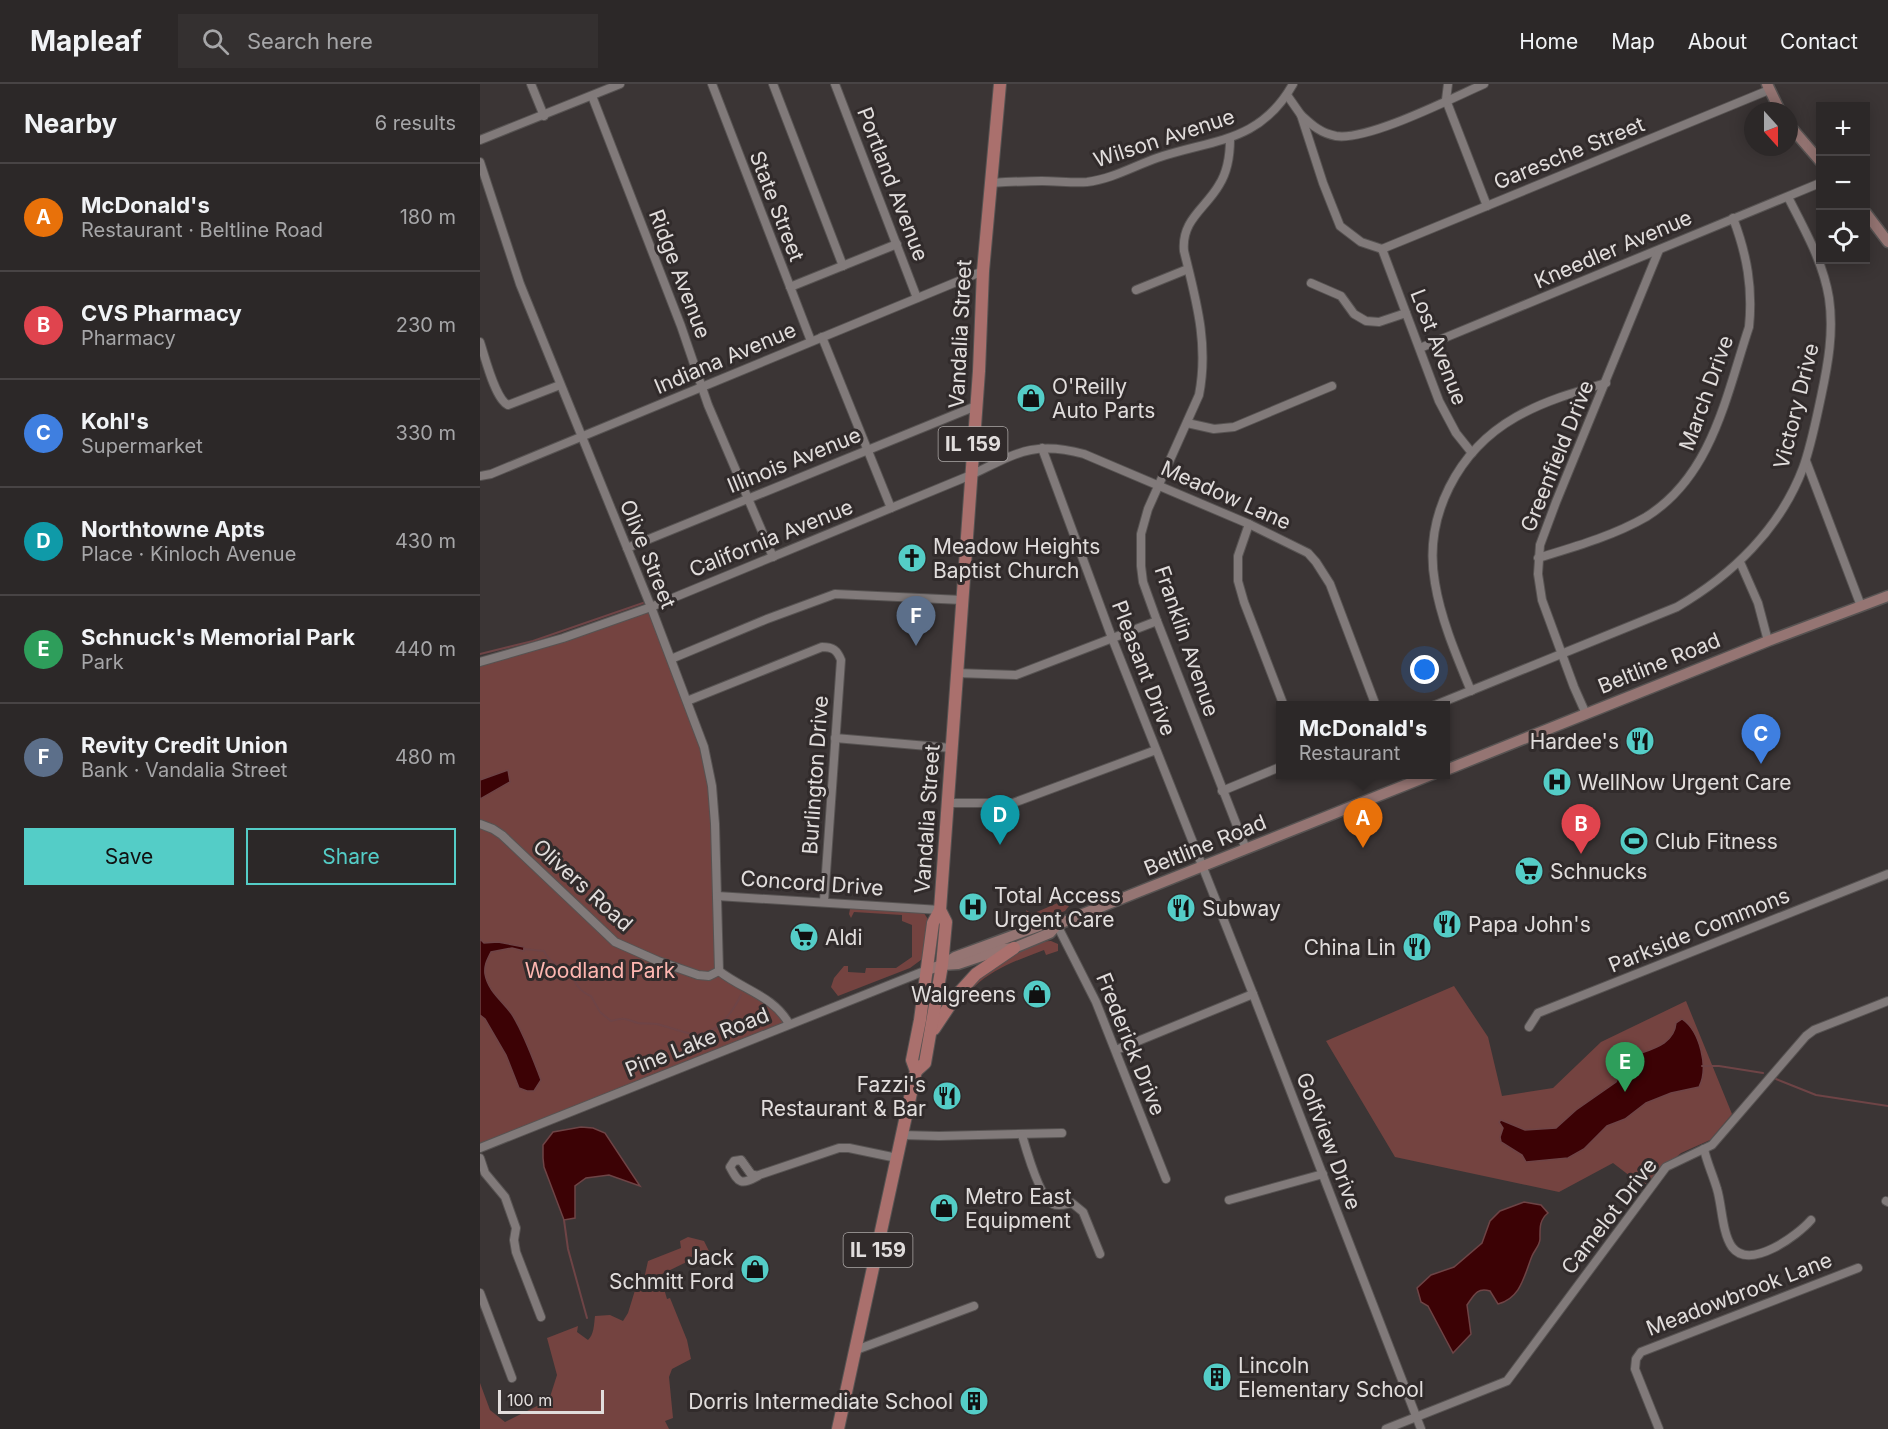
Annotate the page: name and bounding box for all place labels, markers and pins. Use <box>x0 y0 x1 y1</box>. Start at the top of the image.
place label: O'Reilly Auto Parts <box>1052 374 1155 423</box>
shop icon: O'Reilly Auto Parts <box>1015 382 1047 414</box>
place label: Meadow Heights Baptist Church <box>933 534 1100 583</box>
church icon: Meadow Heights Baptist Church <box>896 542 928 574</box>
pin: F <box>896 596 936 646</box>
pin: C <box>1742 714 1780 764</box>
restaurant icon: Hardee's <box>1624 725 1656 757</box>
place label: Hardee's <box>1530 729 1619 754</box>
hospital icon: WellNow Urgent Care <box>1541 766 1573 798</box>
place label: WellNow Urgent Care <box>1578 770 1792 795</box>
pin: D <box>980 796 1020 845</box>
pin: A <box>1344 798 1382 848</box>
pin: B <box>1562 804 1600 854</box>
sports icon: Club Fitness <box>1618 825 1650 857</box>
place label: Club Fitness <box>1655 829 1778 854</box>
supermarket icon: Schnucks <box>1513 855 1545 887</box>
place label: Schnucks <box>1550 859 1647 884</box>
place label: Total Access Urgent Care <box>994 883 1121 932</box>
hospital icon: Total Access Urgent Care <box>957 891 989 923</box>
restaurant icon: Subway <box>1165 892 1197 924</box>
place label: Subway <box>1202 896 1281 921</box>
restaurant icon: Papa John's <box>1431 908 1463 940</box>
place label: Papa John's <box>1468 912 1591 937</box>
supermarket icon: Aldi <box>788 921 820 953</box>
place label: Aldi <box>825 925 863 950</box>
restaurant icon: China Lin <box>1401 931 1433 963</box>
place label: China Lin <box>1304 935 1396 960</box>
shop icon: Walgreens <box>1021 978 1053 1010</box>
place label: Walgreens <box>911 982 1016 1007</box>
pin: E <box>1606 1042 1644 1092</box>
place label: Fazzi's Restaurant & Bar <box>761 1072 926 1121</box>
restaurant icon: Fazzi's Restaurant & Bar <box>931 1080 963 1112</box>
place label: Metro East Equipment <box>965 1184 1072 1233</box>
shop icon: Metro East Equipment <box>928 1192 960 1224</box>
place label: Jack Schmitt Ford <box>609 1245 734 1294</box>
shop icon: Jack Schmitt Ford <box>739 1253 771 1285</box>
place label: Lincoln Elementary School <box>1238 1353 1424 1402</box>
building icon: Lincoln Elementary School <box>1201 1361 1233 1393</box>
building icon: Dorris Intermediate School <box>958 1385 990 1417</box>
place label: Dorris Intermediate School <box>688 1389 953 1414</box>

